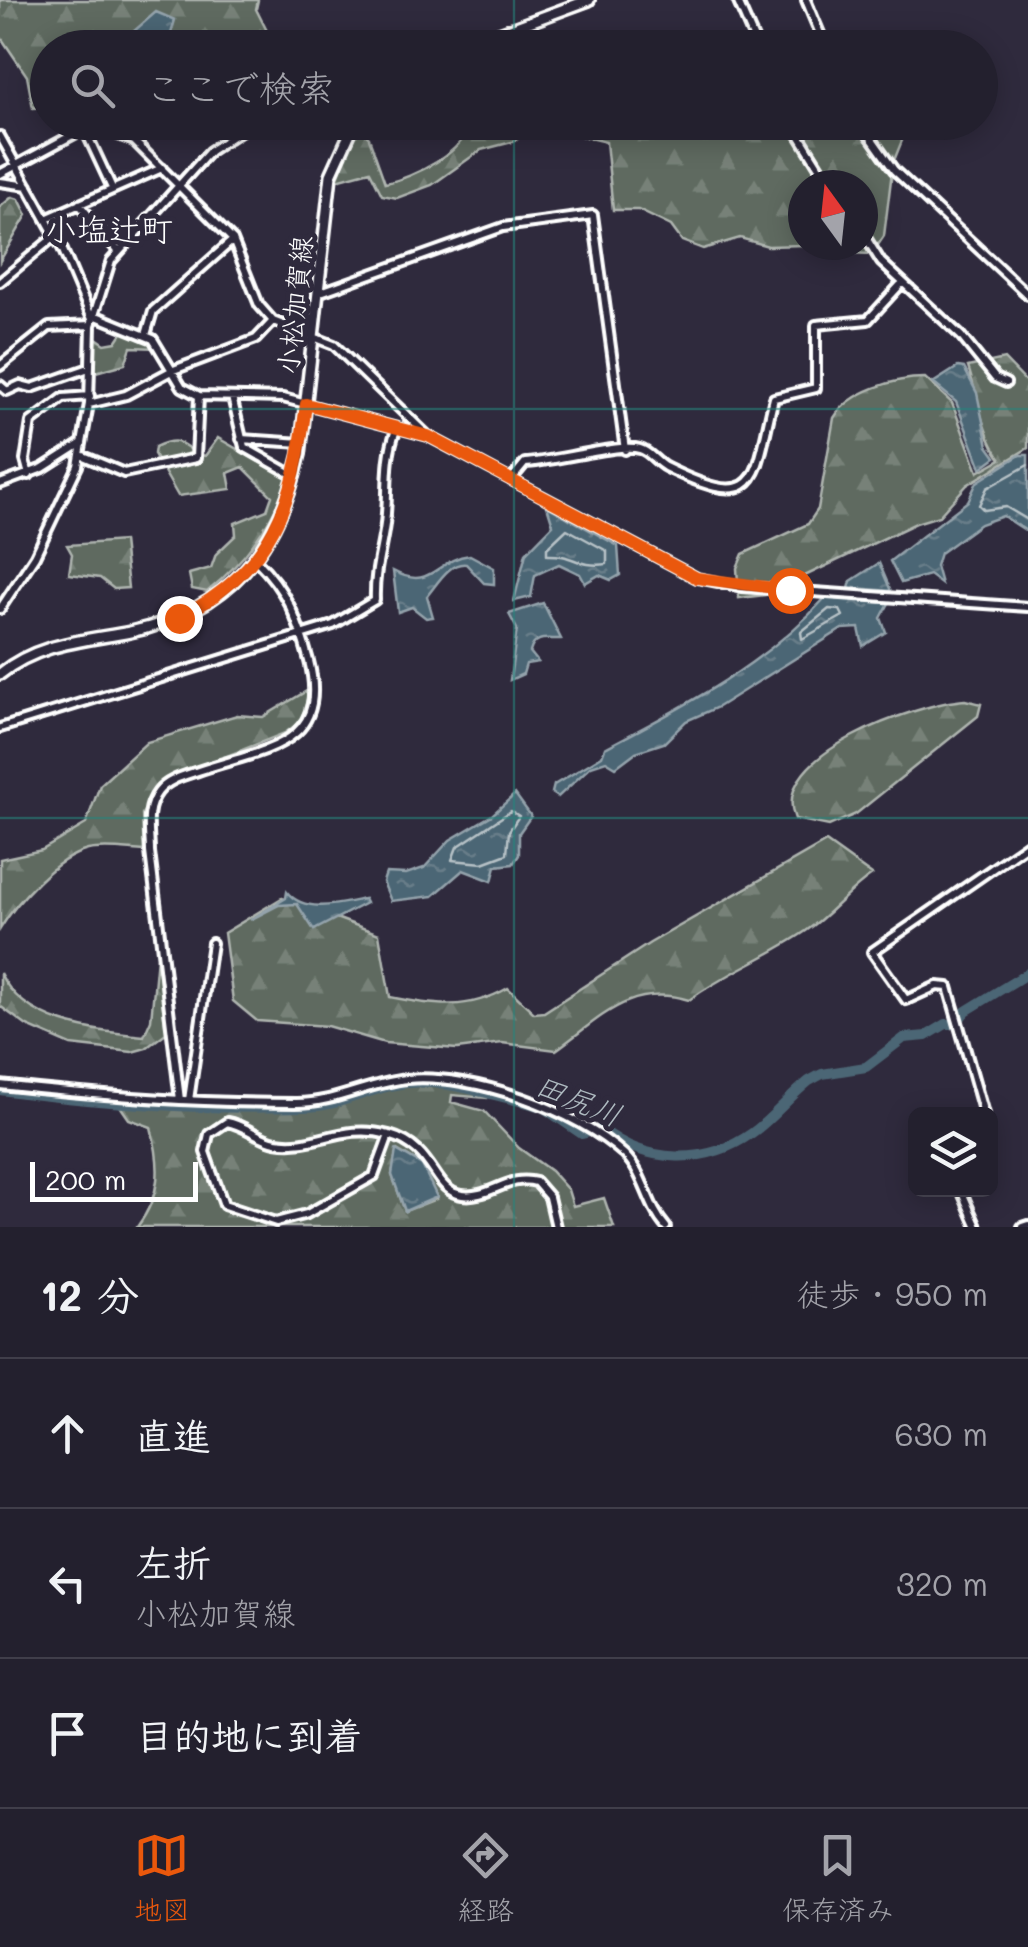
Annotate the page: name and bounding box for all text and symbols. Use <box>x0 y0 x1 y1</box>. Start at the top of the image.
search box <box>30 30 998 140</box>
icon: search <box>65 58 120 113</box>
text: ここで検索 <box>145 62 335 112</box>
north arrow <box>788 170 878 260</box>
district label: 小塩辻町 <box>45 207 173 249</box>
street label: 小松加賀線 <box>269 233 319 377</box>
route start <box>768 568 814 614</box>
route end <box>157 596 203 642</box>
water label: 田尻川 <box>530 1064 628 1134</box>
map controls <box>908 1107 998 1197</box>
button: layers <box>908 1107 998 1197</box>
scale bar <box>30 1157 198 1202</box>
text: 200 m <box>45 1161 126 1197</box>
text: 12 分 <box>40 1267 139 1322</box>
text: 徒歩 · 950 m <box>797 1272 988 1314</box>
icon: ahead <box>40 1406 95 1461</box>
text: 直進 <box>135 1410 211 1460</box>
text: 630 m <box>894 1412 988 1454</box>
text: 左折 <box>135 1537 211 1587</box>
icon: left <box>40 1556 95 1611</box>
text: 320 m <box>896 1562 988 1604</box>
text: 小松加賀線 <box>135 1591 295 1633</box>
icon: arrive <box>40 1706 95 1761</box>
text: 目的地に到着 <box>135 1710 363 1760</box>
tab: 地図 <box>134 1828 190 1928</box>
tab: 経路 <box>458 1828 514 1928</box>
tab: 保存済み <box>782 1828 894 1928</box>

